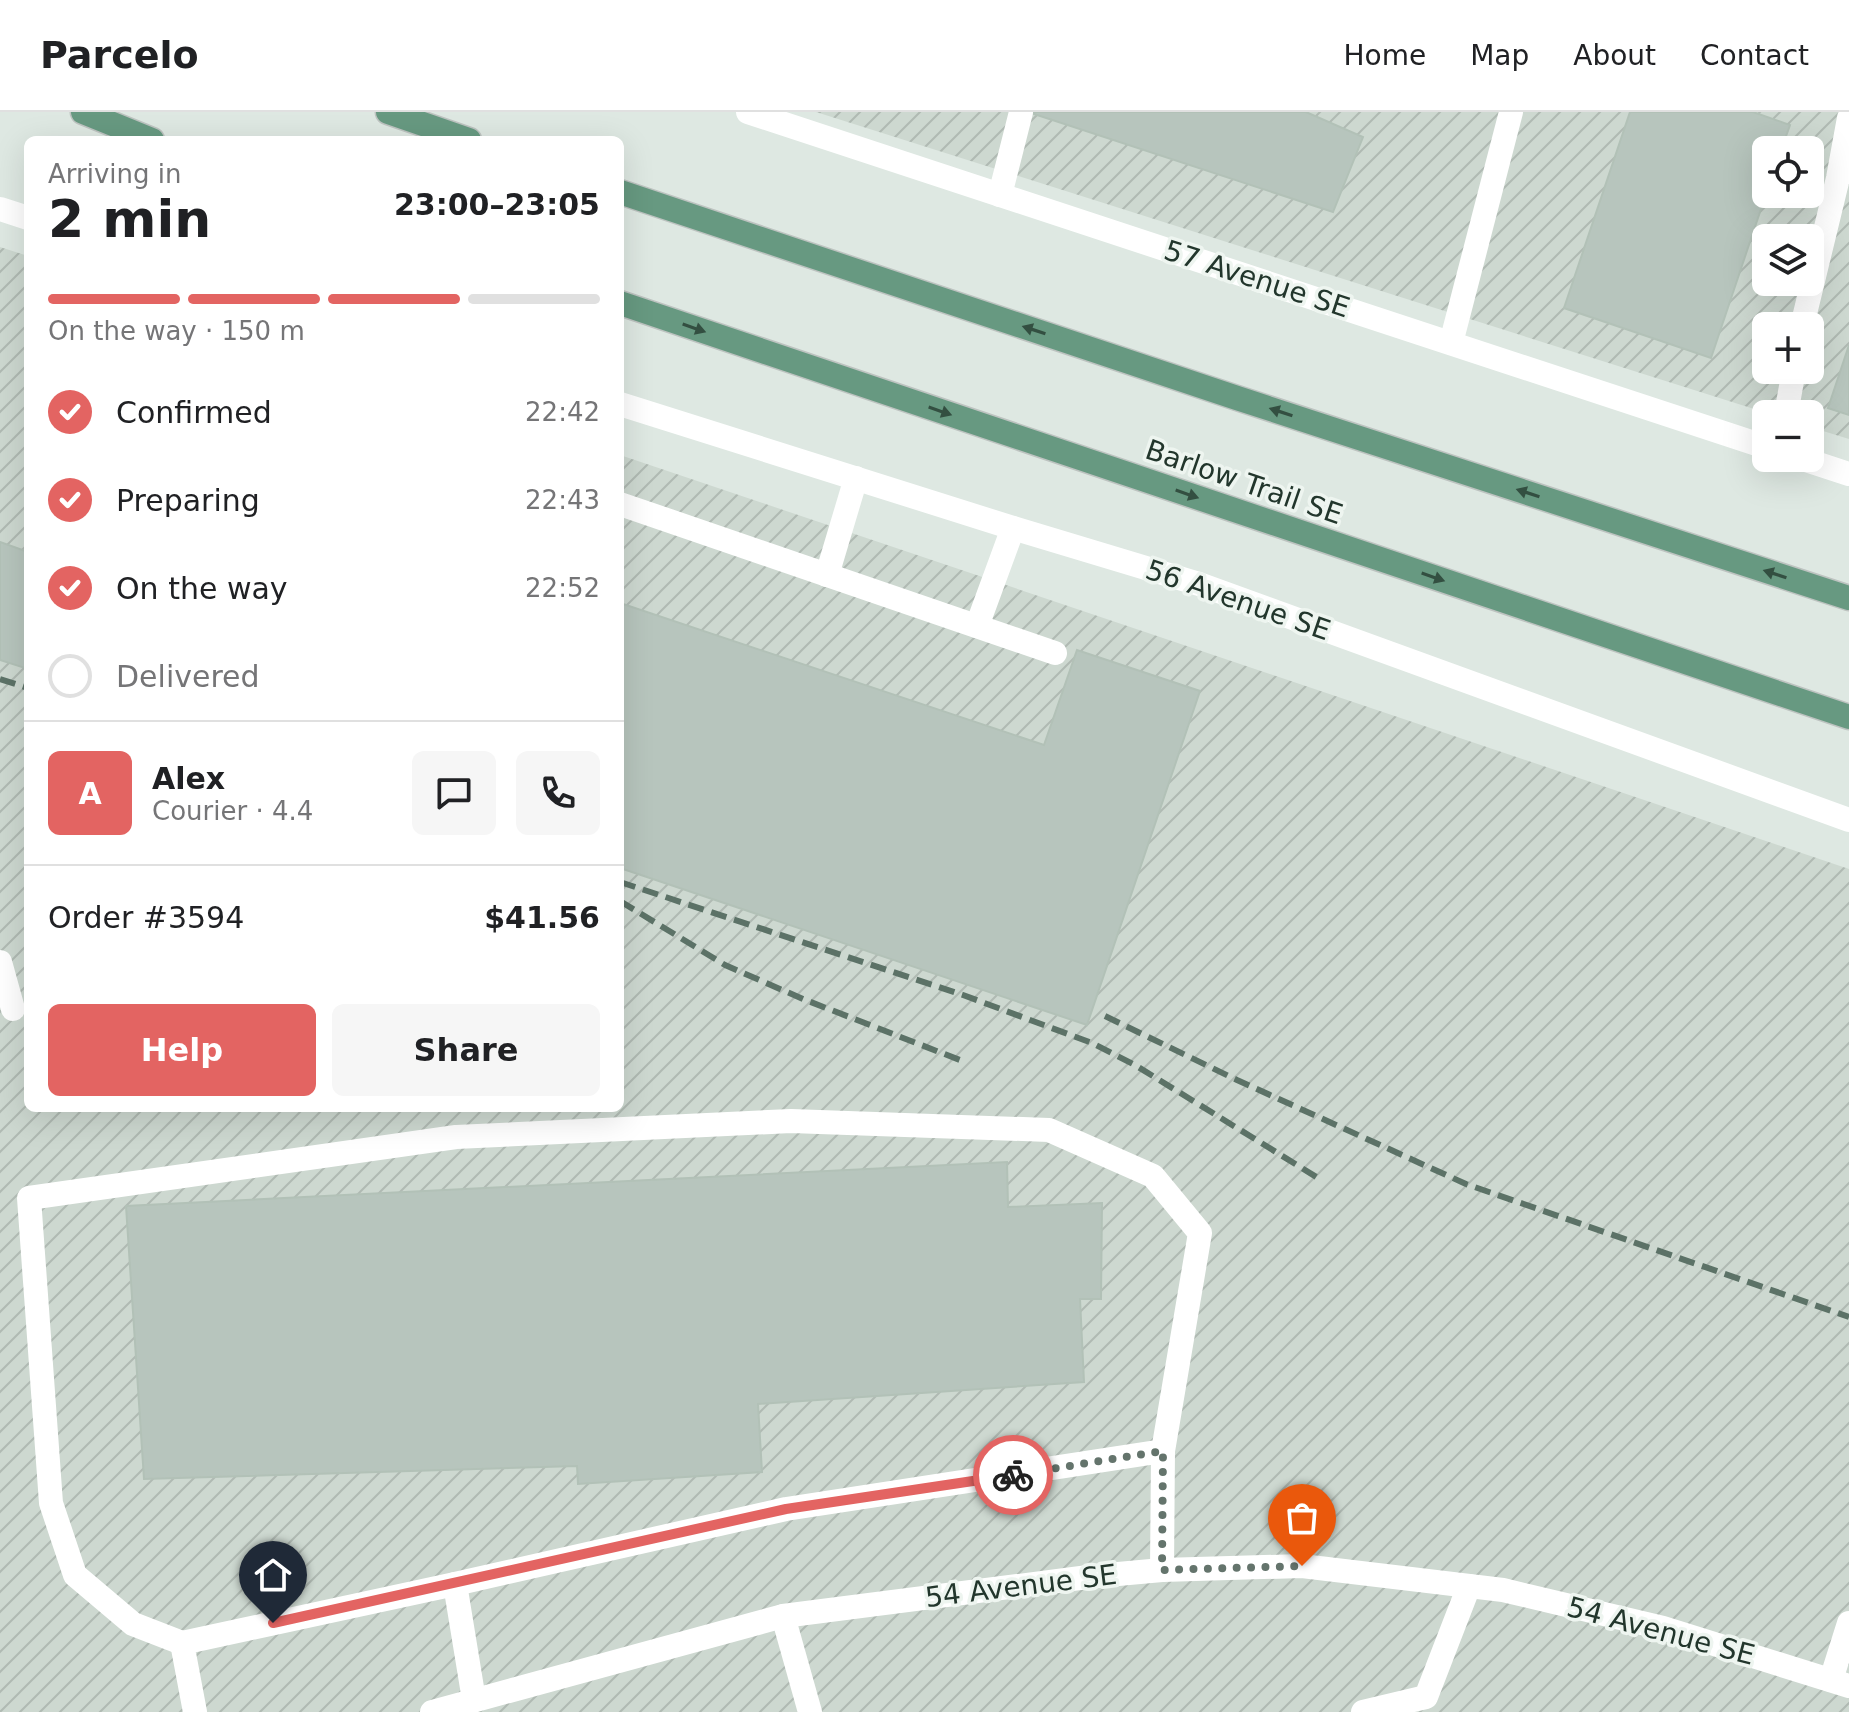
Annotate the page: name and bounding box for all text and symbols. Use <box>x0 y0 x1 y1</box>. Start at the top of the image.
text: Parcelo <box>40 33 199 77</box>
text: Home <box>1343 39 1426 72</box>
text: Map <box>1470 39 1529 72</box>
text: About <box>1573 39 1656 72</box>
text: Contact <box>1700 39 1809 72</box>
map controls <box>1752 136 1824 472</box>
button: locate <box>1752 136 1824 208</box>
text: Arriving in <box>48 159 182 189</box>
text: 23:00–23:05 <box>394 187 600 222</box>
text: 2 min <box>48 189 211 249</box>
button: layers <box>1752 224 1824 296</box>
street label: 57 Avenue SE <box>1160 233 1354 325</box>
button: + <box>1752 312 1824 384</box>
text: On the way · 150 m <box>48 316 305 346</box>
one-way arrow <box>682 322 706 334</box>
one-way arrow <box>1022 324 1046 336</box>
icon: check <box>48 390 92 434</box>
text: Confirmed <box>116 395 272 430</box>
text: 22:42 <box>525 397 600 427</box>
button: − <box>1752 400 1824 472</box>
one-way arrow <box>929 405 953 417</box>
one-way arrow <box>1268 405 1292 418</box>
street label: Barlow Trail SE <box>1141 433 1347 531</box>
icon: check <box>48 478 92 522</box>
text: Preparing <box>116 483 260 518</box>
text: 22:43 <box>525 485 600 515</box>
one-way arrow <box>1515 486 1539 499</box>
one-way arrow <box>1175 488 1199 500</box>
street label: 56 Avenue SE <box>1141 553 1335 647</box>
icon: check <box>48 566 92 610</box>
one-way arrow <box>1763 567 1787 579</box>
text: On the way <box>116 571 288 606</box>
one-way arrow <box>1421 572 1445 584</box>
text: 22:52 <box>525 573 600 603</box>
text: Delivered <box>116 659 260 694</box>
button: chat <box>412 751 496 835</box>
button: phone <box>516 751 600 835</box>
text: Alex <box>152 761 225 796</box>
text: A <box>78 776 102 811</box>
text: Courier · 4.4 <box>152 796 313 826</box>
text: Order #3594 <box>48 900 244 935</box>
text: $41.56 <box>484 900 600 935</box>
button: Help <box>48 1004 316 1096</box>
button: Share <box>332 1004 600 1096</box>
courier <box>973 1435 1053 1515</box>
icon: bike <box>991 1453 1035 1497</box>
pin <box>1268 1484 1336 1566</box>
icon: bag <box>1280 1496 1324 1540</box>
pin <box>239 1541 307 1623</box>
icon: home <box>251 1553 295 1597</box>
street label: 54 Avenue SE <box>923 1558 1119 1614</box>
street label: 54 Avenue SE <box>1564 1590 1758 1672</box>

